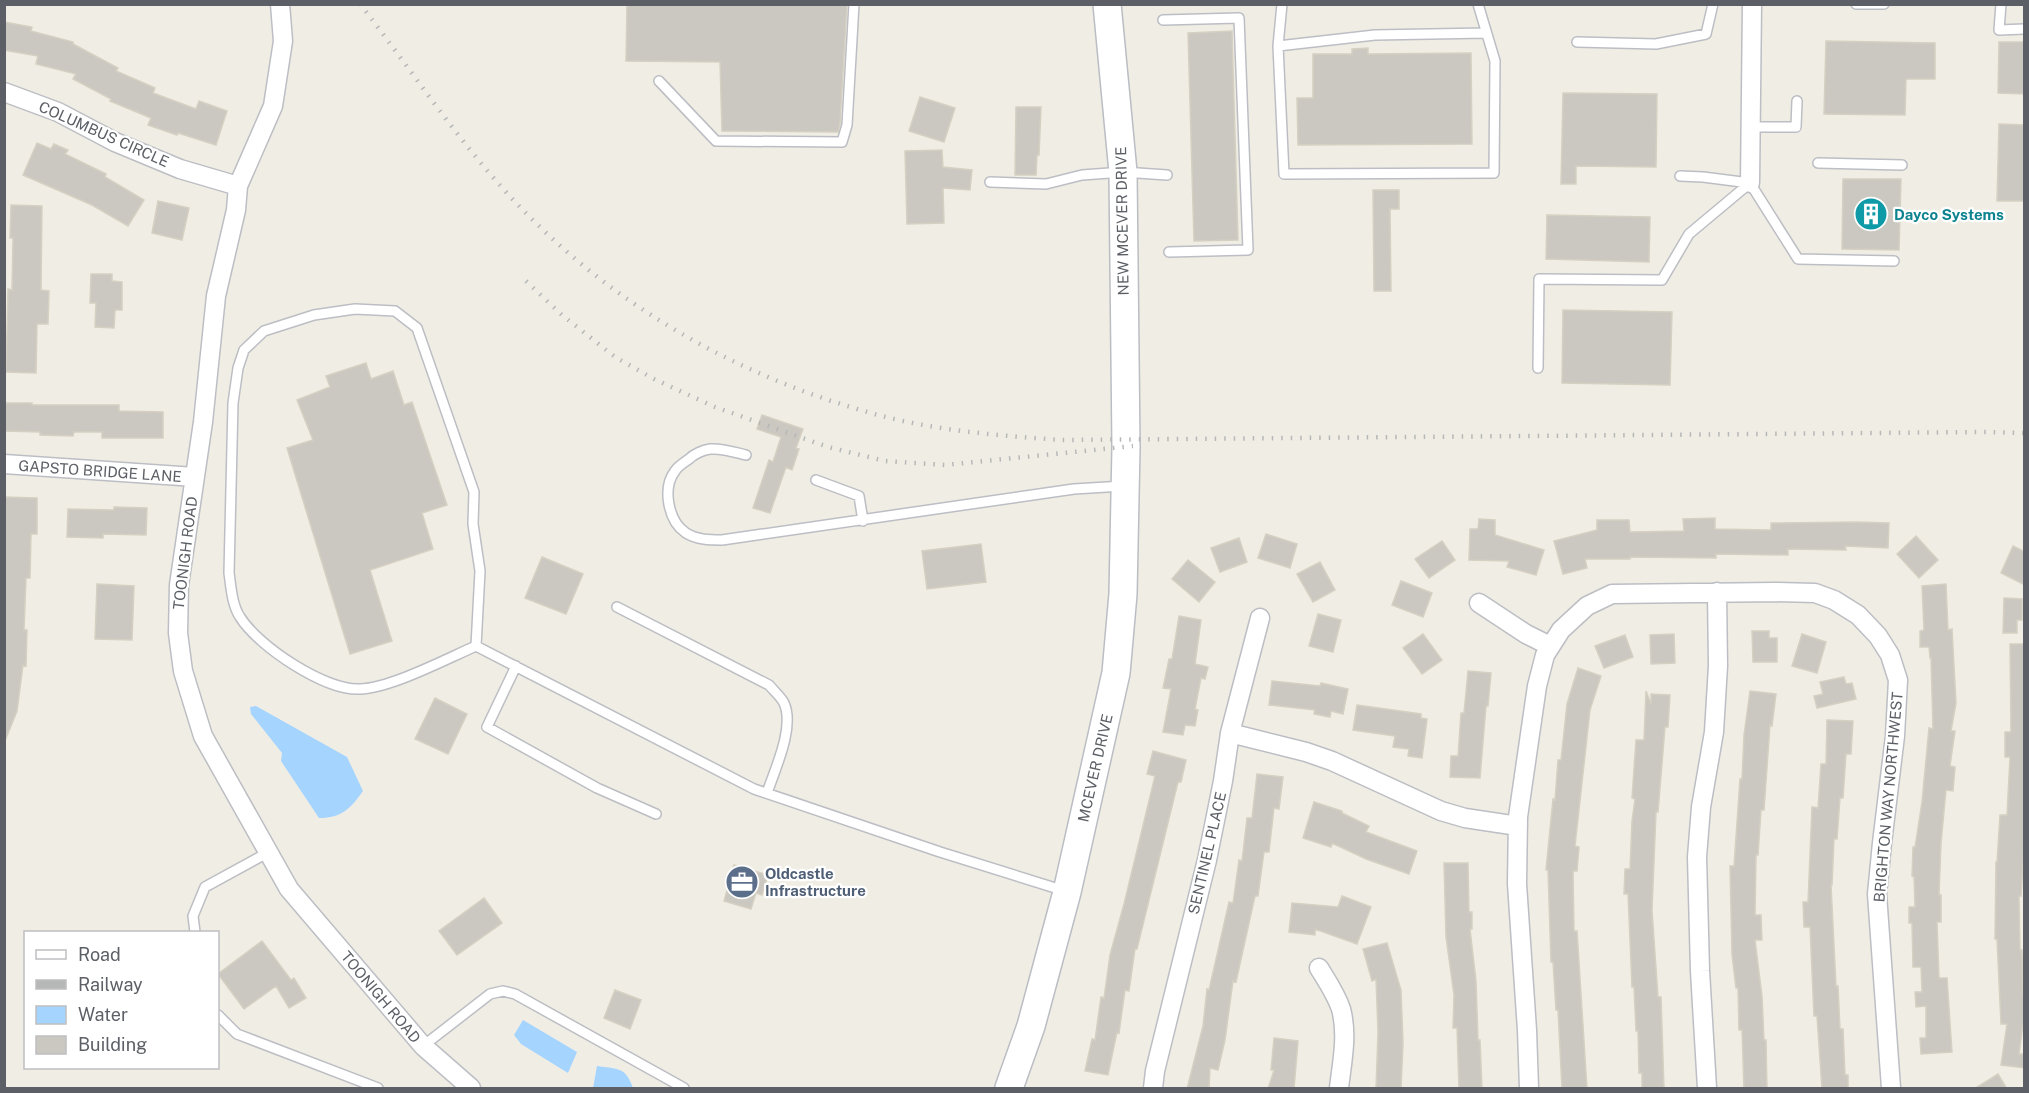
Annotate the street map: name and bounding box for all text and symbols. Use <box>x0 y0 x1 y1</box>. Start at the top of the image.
street label: COLUMBUS CIRCLE <box>36 98 172 170</box>
street label: NEW MCEVER DRIVE <box>1112 146 1132 296</box>
building icon: Dayco Systems <box>1853 196 1889 232</box>
place label: Dayco Systems <box>1894 206 2004 223</box>
street label: GAPSTO BRIDGE LANE <box>18 457 182 485</box>
street label: TOONIGH ROAD <box>170 495 200 611</box>
street label: BRIGHTON WAY NORTHWEST <box>1870 691 1906 903</box>
street label: MCEVER DRIVE <box>1074 712 1116 824</box>
street label: SENTINEL PLACE <box>1185 790 1229 916</box>
office icon: Oldcastle Infrastructure <box>724 864 760 900</box>
place label: Oldcastle Infrastructure <box>765 865 866 899</box>
legend <box>24 931 219 1069</box>
text: Road <box>78 944 121 965</box>
street label: TOONIGH ROAD <box>338 948 424 1046</box>
text: Railway <box>78 974 143 995</box>
text: Water <box>78 1004 128 1025</box>
text: Building <box>78 1034 147 1055</box>

